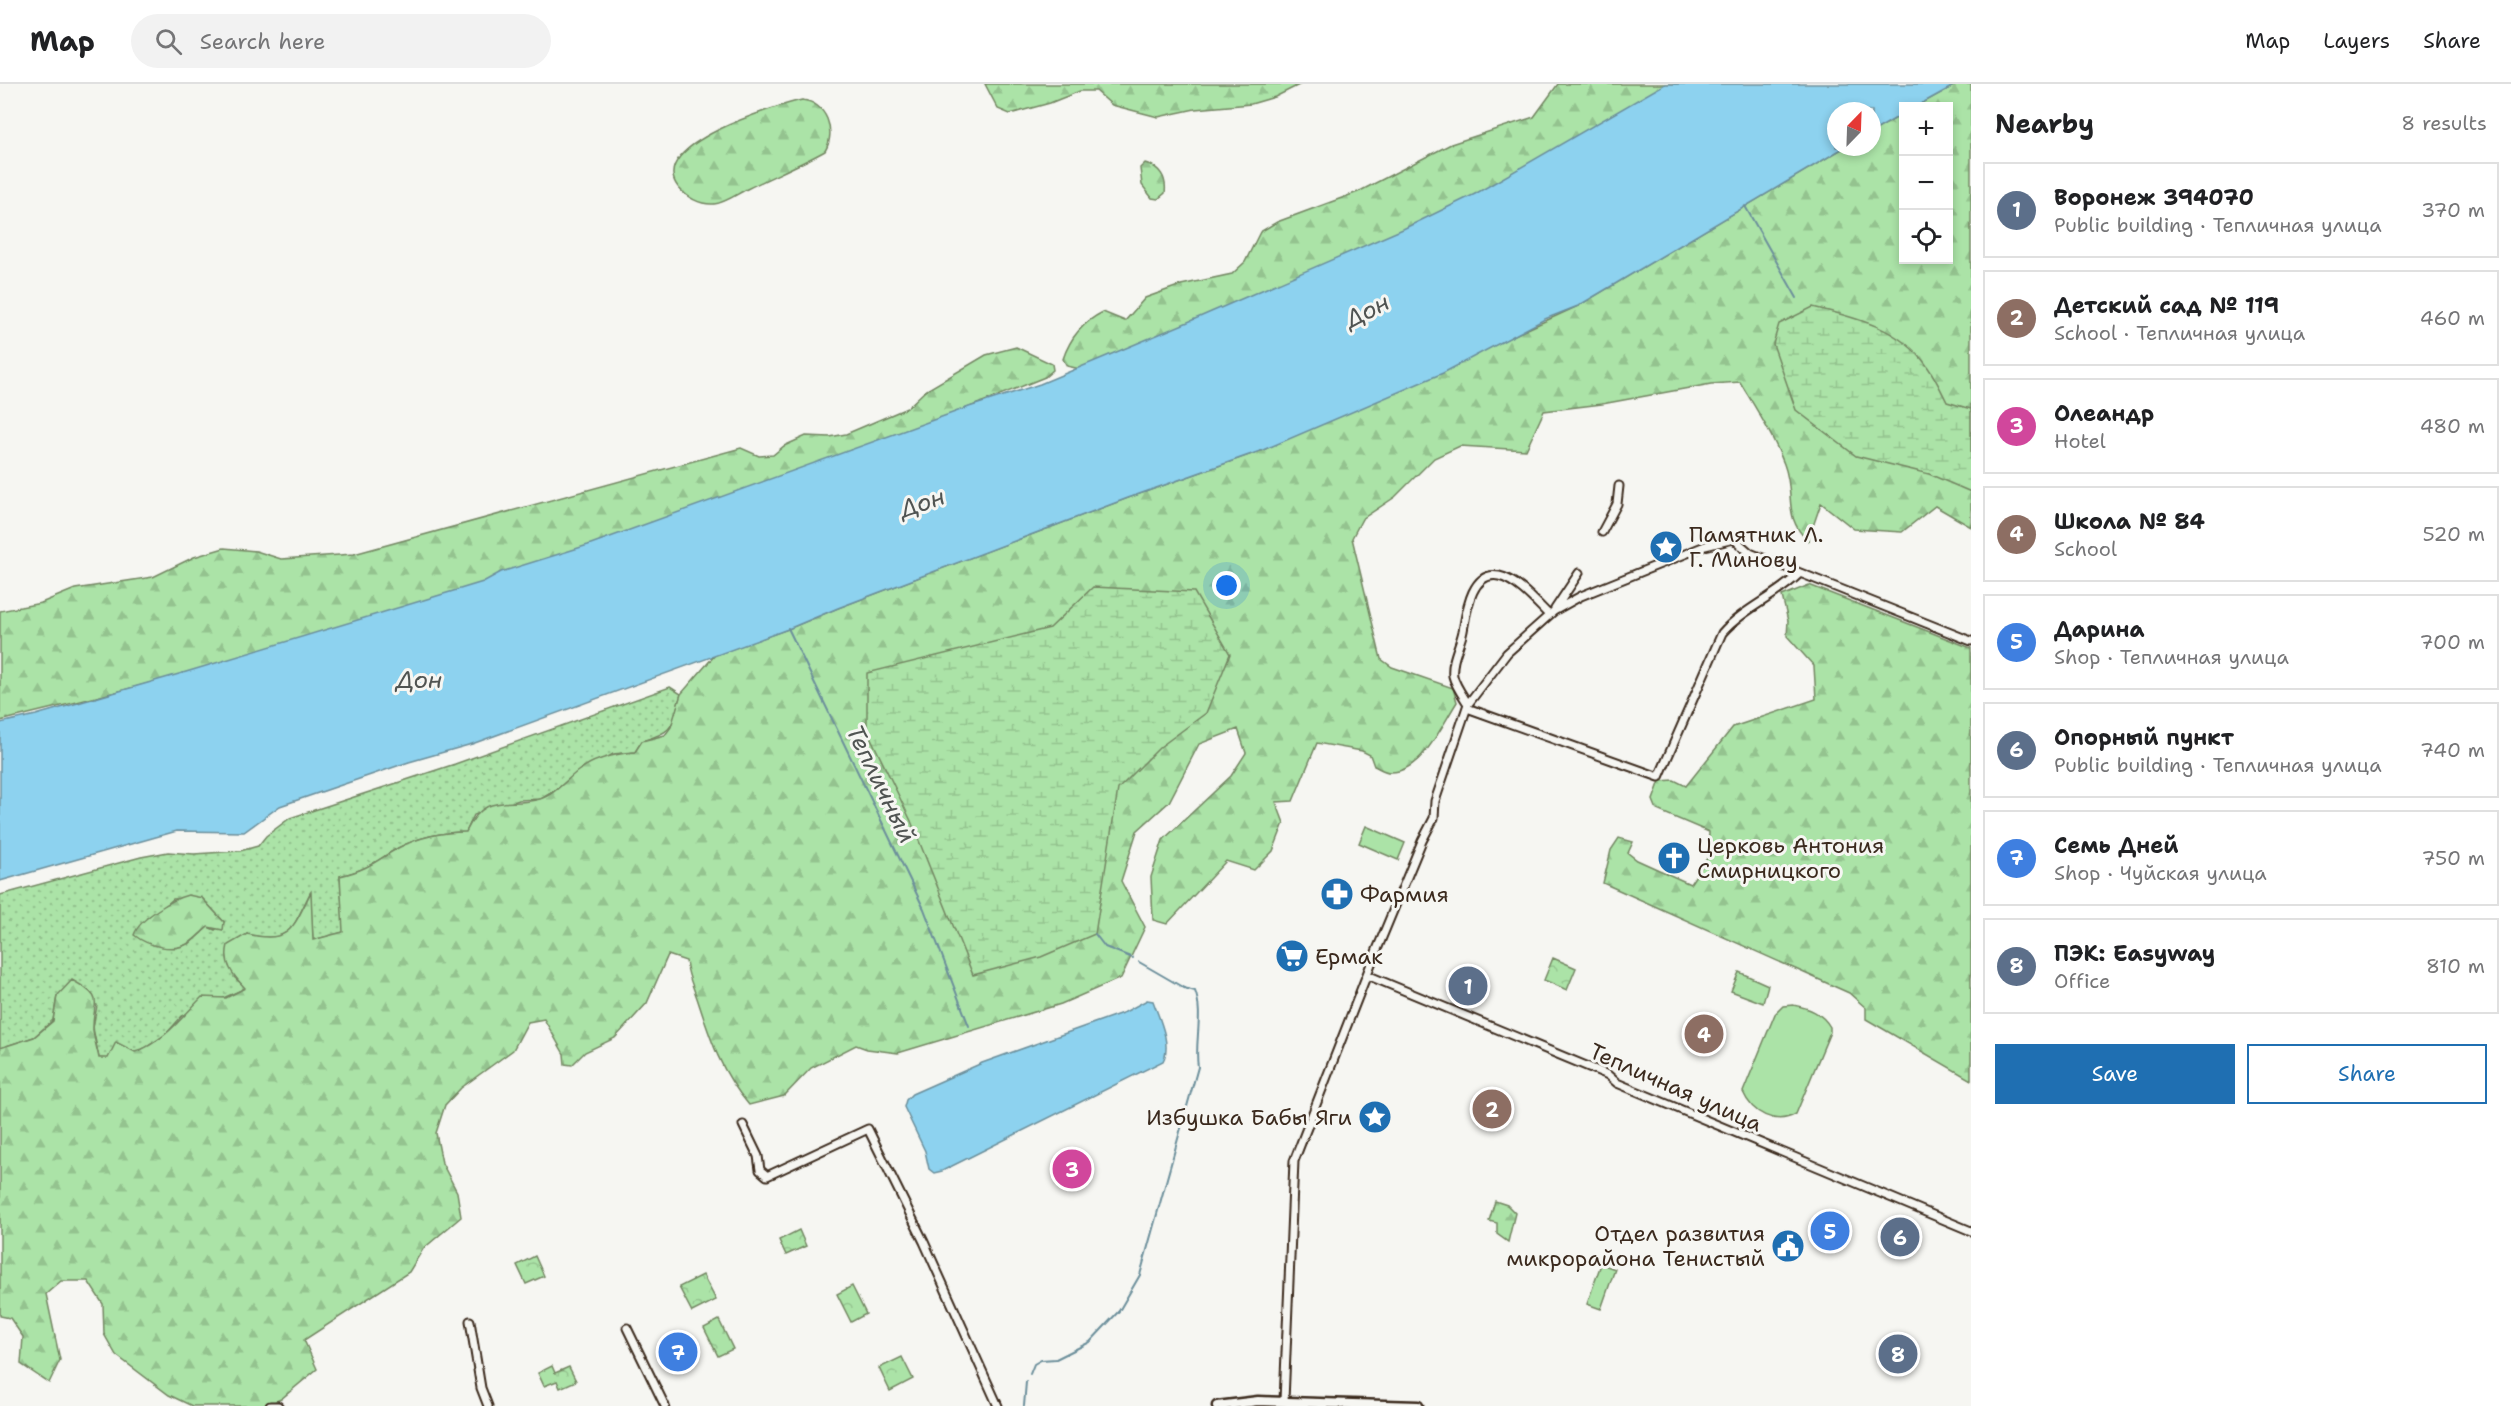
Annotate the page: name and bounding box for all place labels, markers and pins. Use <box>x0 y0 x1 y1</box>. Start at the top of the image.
place label: Памятник Л. Г. Минову <box>1689 520 1823 574</box>
place icon: Памятник Л. Г. Минову <box>1648 529 1684 565</box>
place label: Церковь Антония Смирницкого <box>1697 831 1884 885</box>
church icon: Церковь Антония Смирницкого <box>1656 840 1692 876</box>
pharmacy icon: Фармия <box>1319 876 1355 912</box>
place label: Фармия <box>1360 880 1449 909</box>
supermarket icon: Ермак <box>1274 938 1310 974</box>
place label: Ермак <box>1315 942 1383 971</box>
pin: 1 <box>1448 964 1488 1008</box>
pin: 4 <box>1684 1012 1724 1056</box>
pin: 2 <box>1472 1086 1512 1132</box>
place icon: Избушка Бабы Яги <box>1357 1099 1393 1135</box>
place label: Избушка Бабы Яги <box>1146 1103 1352 1132</box>
pin: 3 <box>1052 1146 1092 1192</box>
pin: 5 <box>1810 1208 1850 1254</box>
pin: 6 <box>1880 1214 1920 1260</box>
place label: Отдел развития микрорайона Тенистый <box>1506 1219 1765 1273</box>
public building icon: Отдел развития микрорайона Тенистый <box>1770 1228 1806 1264</box>
pin: 7 <box>658 1330 698 1374</box>
pin: 8 <box>1878 1332 1918 1376</box>

